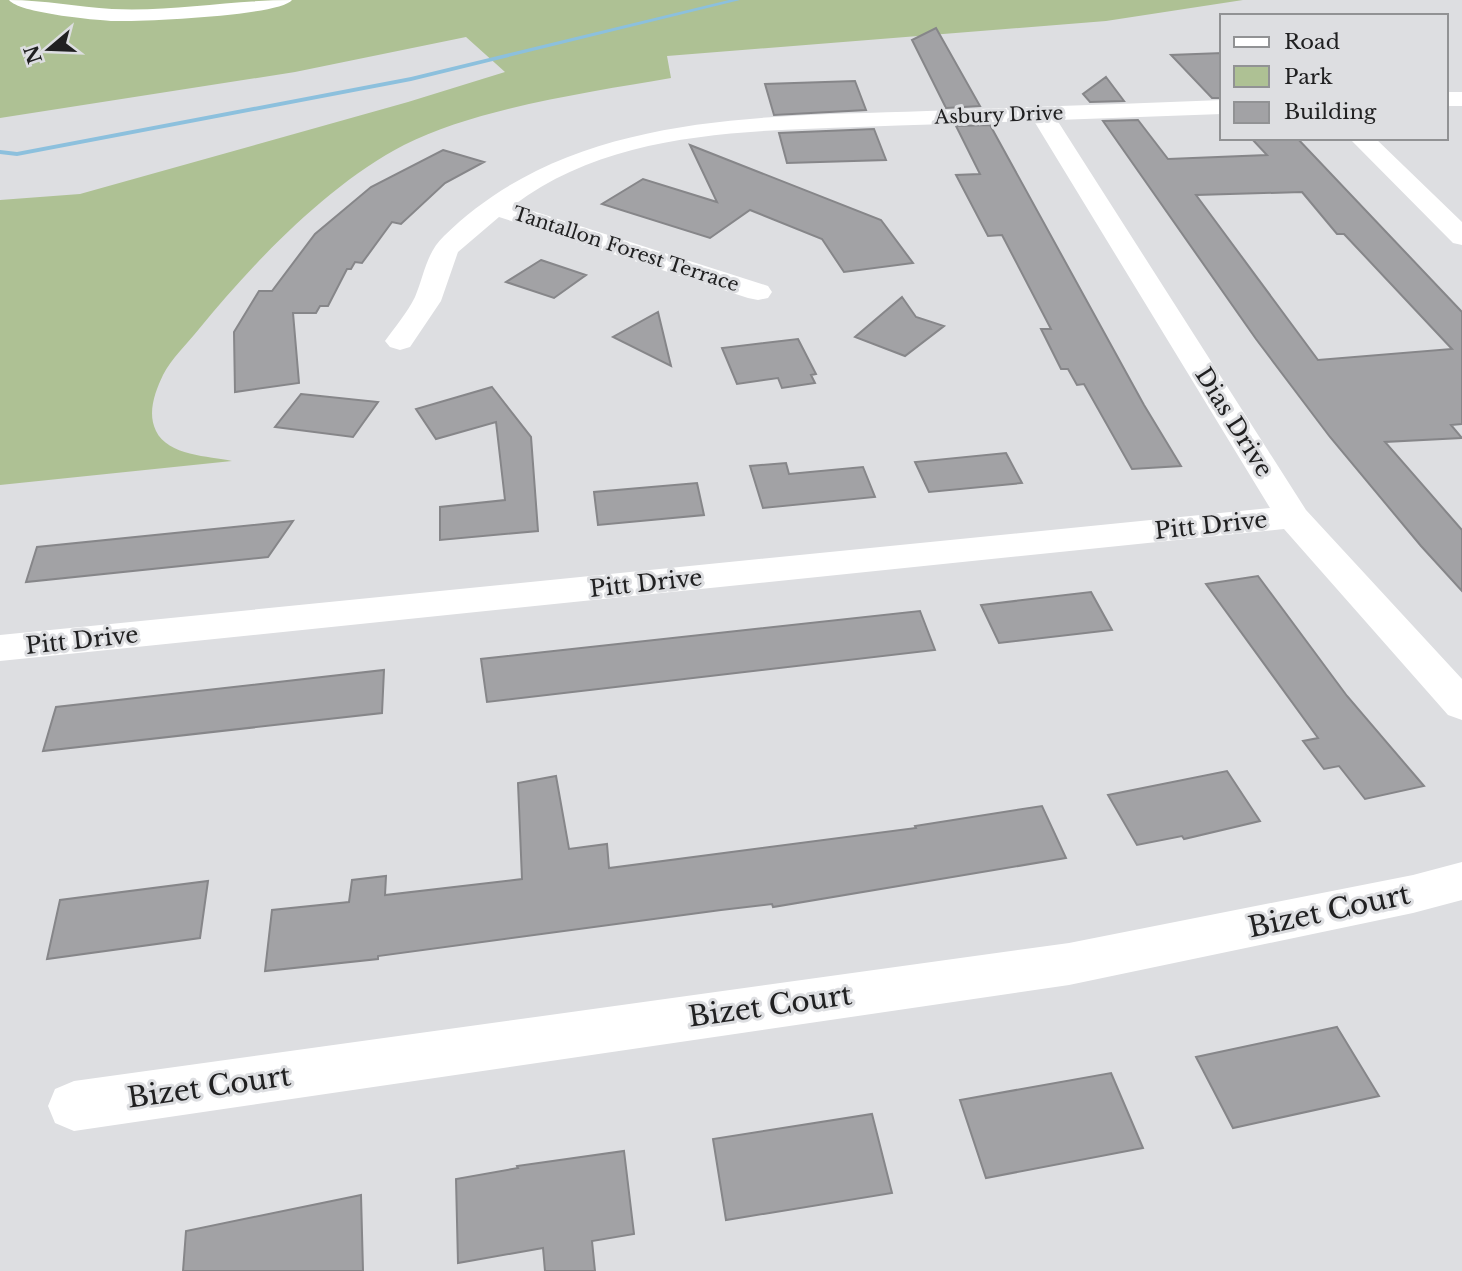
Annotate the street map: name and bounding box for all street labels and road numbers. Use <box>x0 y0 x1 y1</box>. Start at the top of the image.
street label: Asbury Drive <box>933 101 1064 129</box>
street label: Tantallon Forest Terrace <box>510 202 742 296</box>
street label: Dias Drive <box>1189 362 1279 482</box>
street label: Pitt Drive <box>1153 505 1269 545</box>
street label: Pitt Drive <box>588 563 704 603</box>
street label: Pitt Drive <box>24 620 140 660</box>
street label: Bizet Court <box>1245 877 1414 945</box>
street label: Bizet Court <box>686 977 854 1035</box>
street label: Bizet Court <box>125 1058 293 1116</box>

